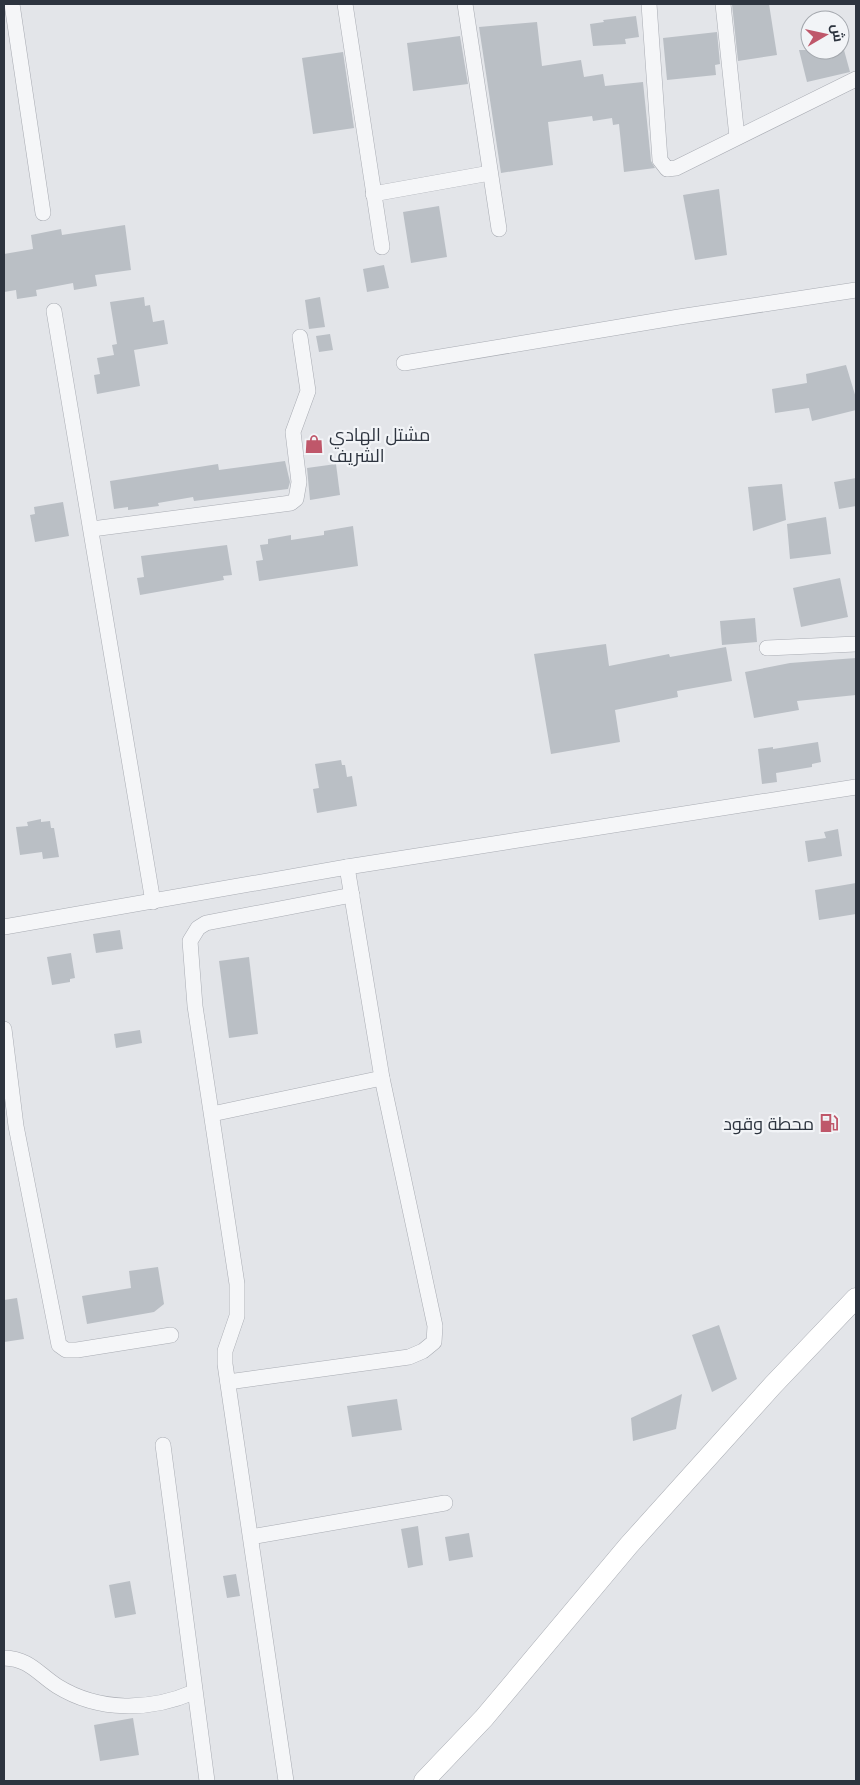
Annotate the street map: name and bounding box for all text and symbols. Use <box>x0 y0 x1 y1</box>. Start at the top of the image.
north arrow <box>800 10 850 60</box>
text: ش <box>828 23 849 43</box>
place label: مشتل الهادي الشريف <box>329 422 430 467</box>
shop icon: مشتل الهادي الشريف <box>303 433 325 455</box>
place label: محطة وقود <box>723 1111 814 1135</box>
fuel station icon: محطة وقود <box>818 1112 840 1134</box>

